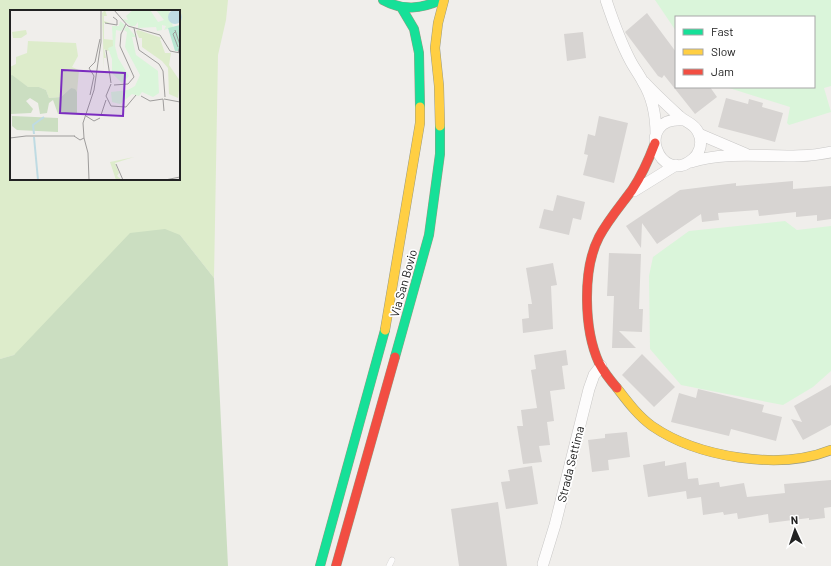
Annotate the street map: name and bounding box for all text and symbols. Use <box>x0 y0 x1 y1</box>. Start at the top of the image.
inset map <box>10 10 180 180</box>
legend <box>675 16 815 88</box>
text: Fast <box>711 24 734 38</box>
text: Slow <box>711 44 736 58</box>
text: Jam <box>711 64 734 78</box>
street label: Via San Bovio <box>387 248 419 318</box>
street label: Strada Settima <box>554 424 586 504</box>
north arrow <box>775 510 815 550</box>
text: N <box>790 513 798 526</box>

